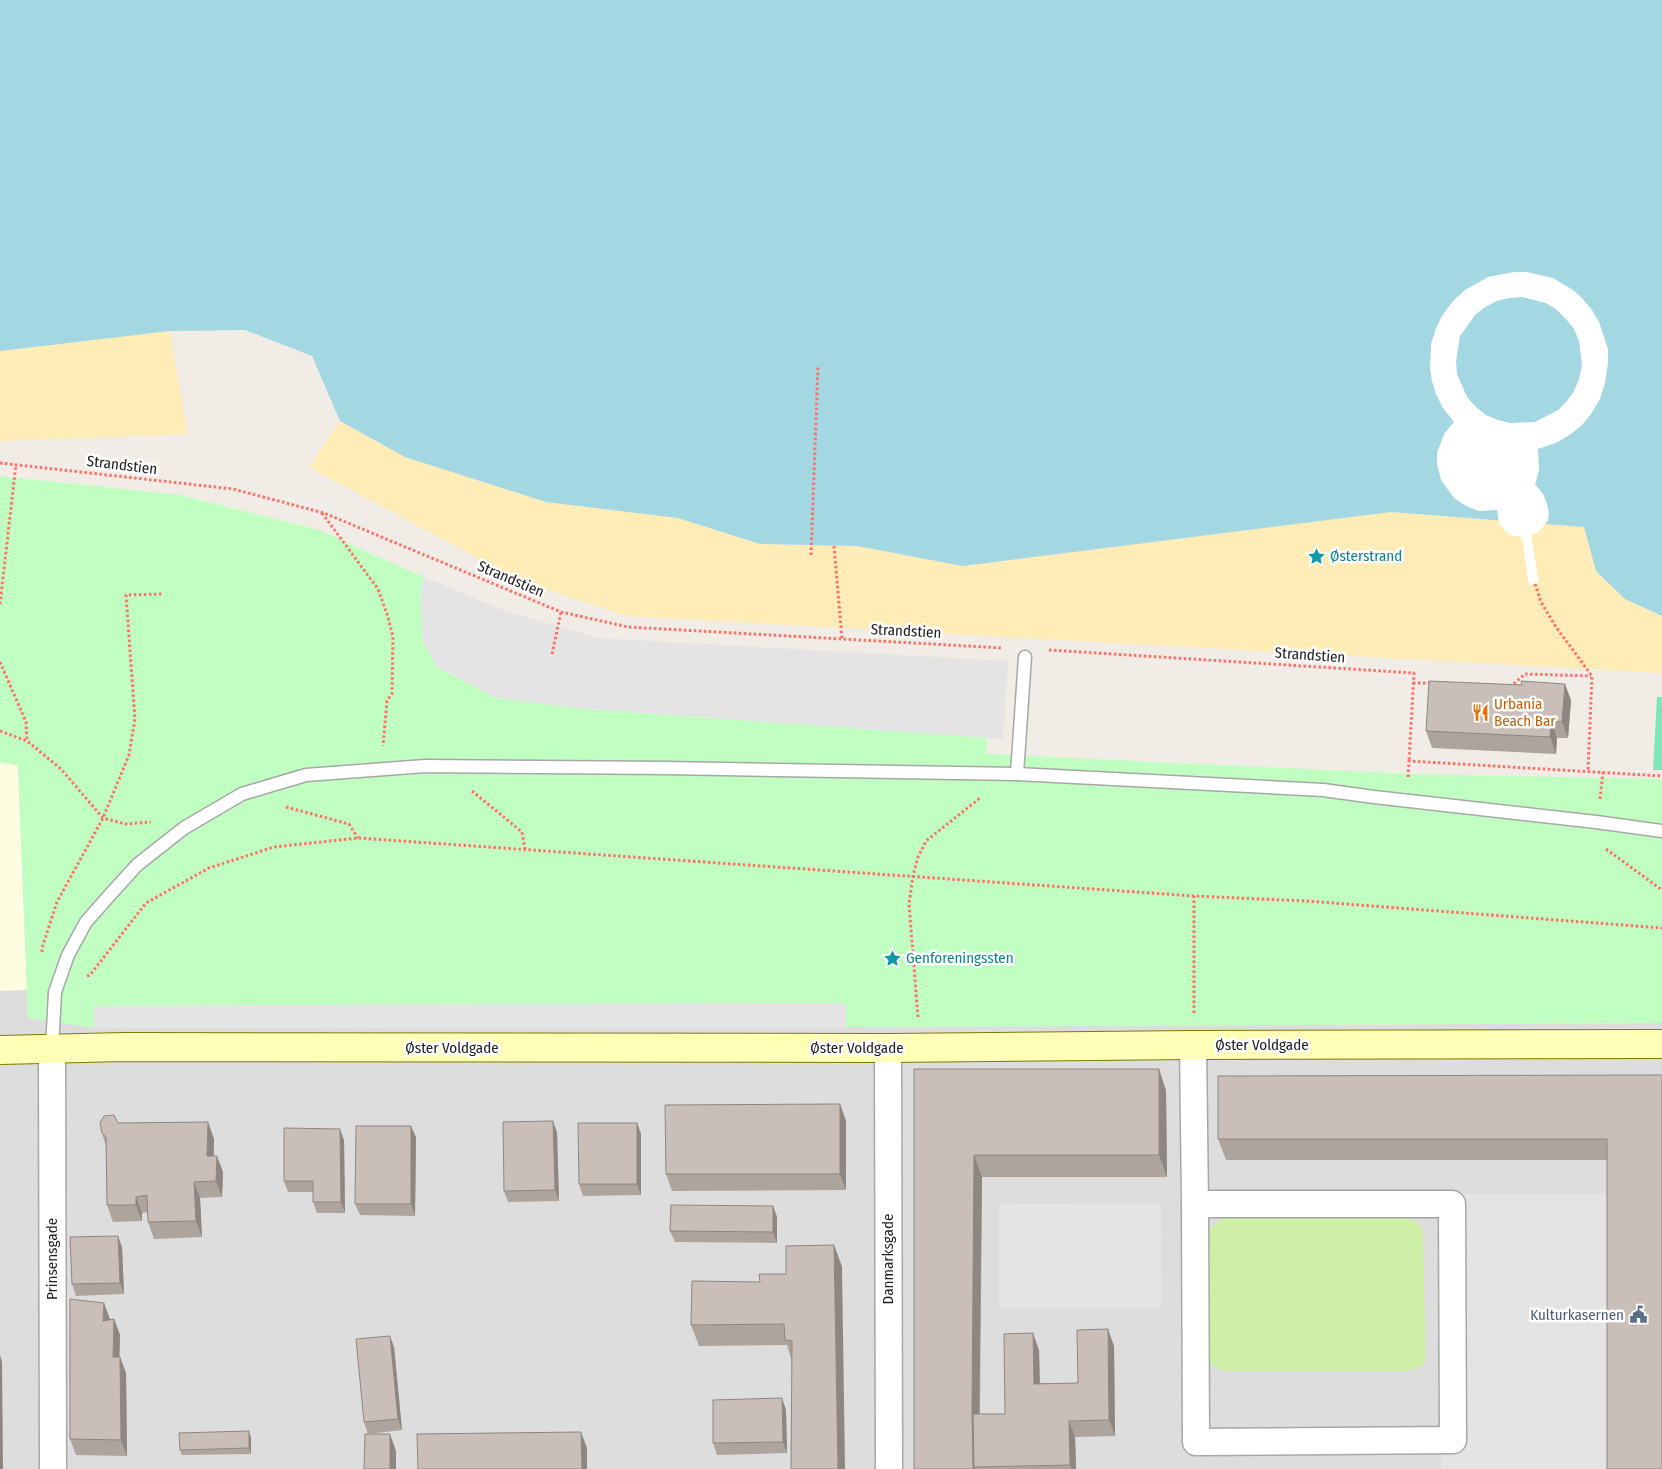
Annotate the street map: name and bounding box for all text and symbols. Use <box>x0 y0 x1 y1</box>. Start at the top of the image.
street label: Strandstien <box>86 452 158 478</box>
place icon: Østerstrand <box>1306 546 1326 566</box>
place label: Østerstrand <box>1330 547 1402 565</box>
street label: Strandstien <box>475 557 547 601</box>
street label: Strandstien <box>870 620 942 642</box>
street label: Strandstien <box>1274 644 1346 666</box>
place label: Urbania Beach Bar <box>1494 695 1556 730</box>
restaurant icon: Urbania Beach Bar <box>1470 703 1490 723</box>
place icon: Genforeningssten <box>882 948 902 968</box>
place label: Genforeningssten <box>906 949 1014 967</box>
street label: Øster Voldgade <box>1215 1036 1309 1054</box>
street label: Øster Voldgade <box>405 1039 499 1057</box>
street label: Øster Voldgade <box>810 1039 904 1057</box>
street label: Danmarksgade <box>879 1214 897 1304</box>
street label: Prinsensgade <box>43 1218 61 1300</box>
public building icon: Kulturkasernen <box>1628 1305 1648 1325</box>
place label: Kulturkasernen <box>1530 1306 1624 1324</box>

